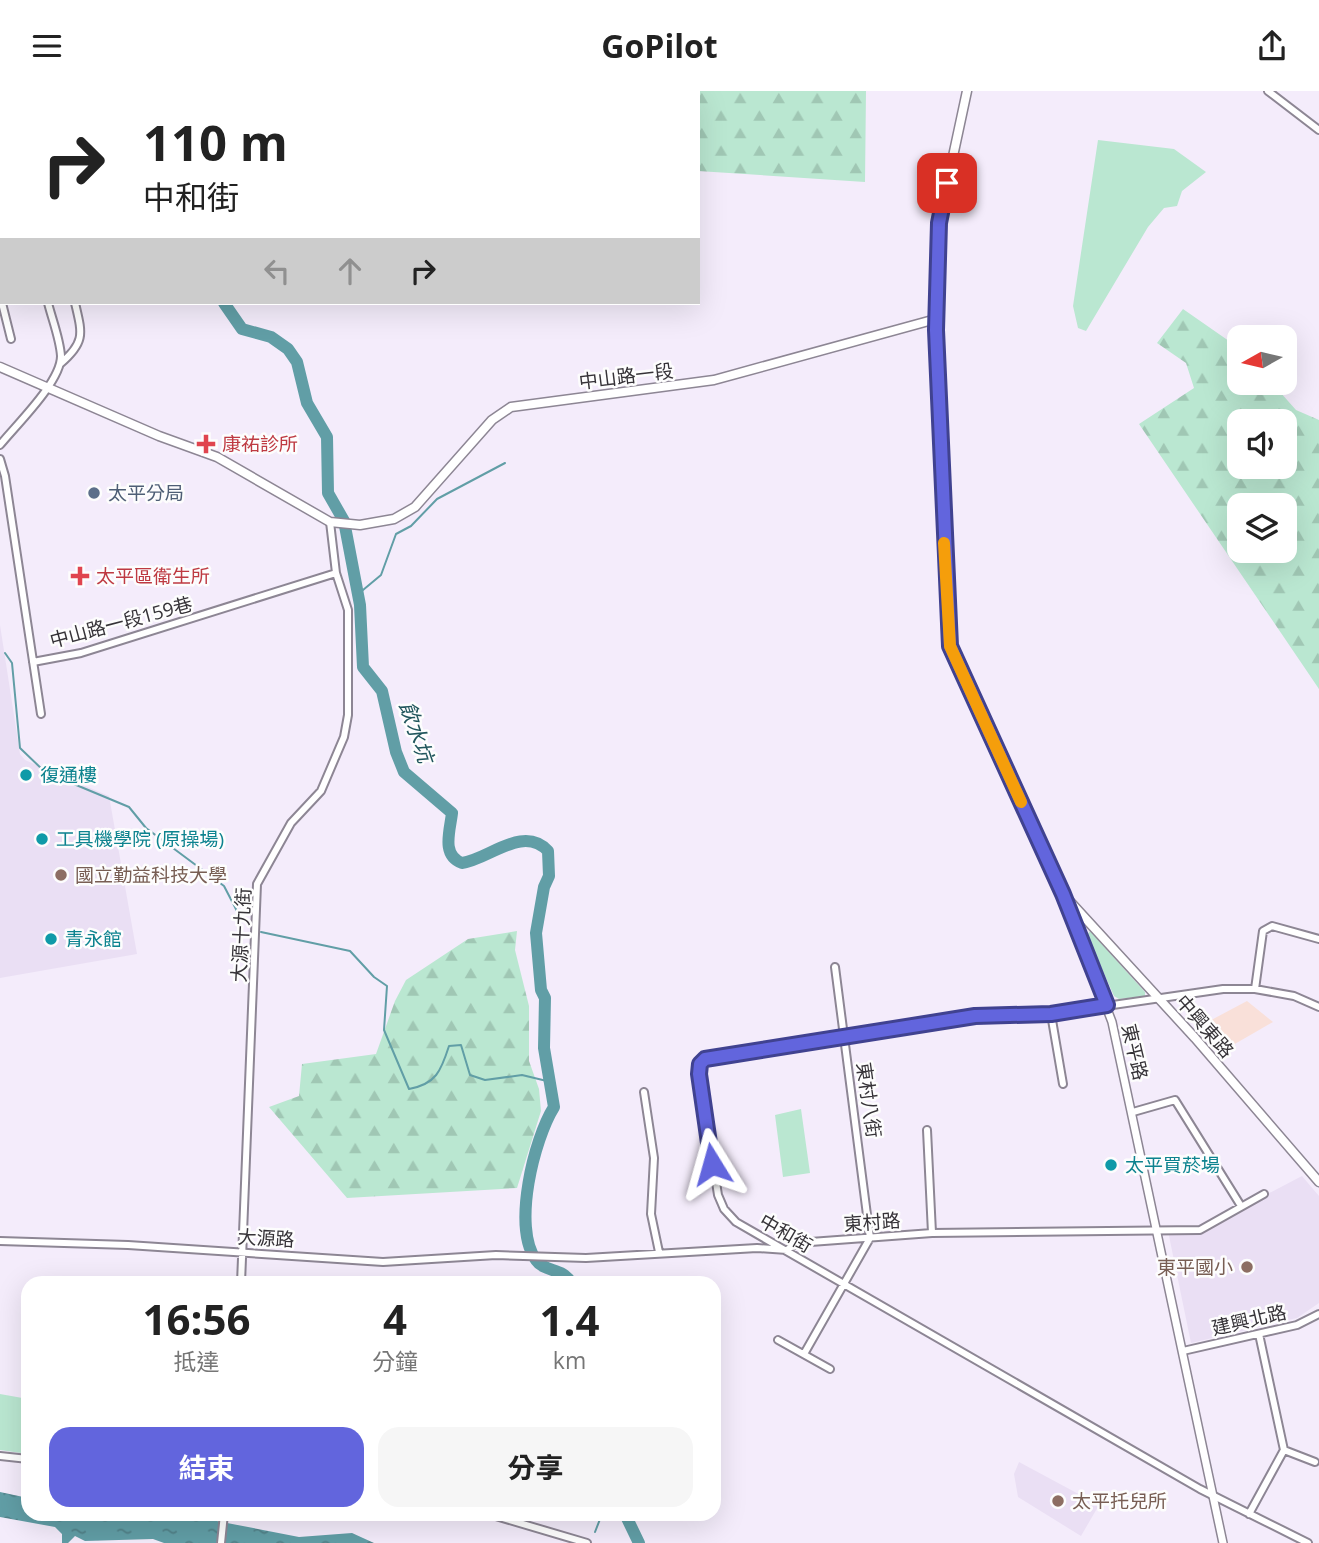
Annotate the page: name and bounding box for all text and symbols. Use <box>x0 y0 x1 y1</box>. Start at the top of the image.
text: GoPilot <box>601 24 718 67</box>
icon: menu <box>28 27 66 65</box>
icon: share <box>1253 27 1291 65</box>
text: 110 m <box>143 109 288 175</box>
icon: right <box>28 119 119 210</box>
pin <box>917 153 977 213</box>
icon: arrive <box>928 164 966 202</box>
text: 中和街 <box>143 175 239 218</box>
icon: left <box>258 252 296 290</box>
icon: ahead <box>331 252 369 290</box>
icon: right <box>404 252 442 290</box>
north arrow <box>1227 325 1297 395</box>
map controls <box>1227 325 1297 563</box>
street label: 中山路一段 <box>577 357 675 395</box>
button: sound <box>1227 409 1297 479</box>
place label: 康祐診所 <box>222 431 298 457</box>
marker: 康祐診所 <box>196 434 216 454</box>
place label: 太平分局 <box>108 480 184 506</box>
marker: 太平分局 <box>86 485 102 501</box>
button: layers <box>1227 493 1297 563</box>
place label: 太平區衛生所 <box>96 563 210 589</box>
marker: 太平區衛生所 <box>70 566 90 586</box>
street label: 中山路一段159巷 <box>47 590 195 654</box>
water label: 飲水坑 <box>393 697 441 769</box>
place label: 復通樓 <box>40 762 97 788</box>
marker: 復通樓 <box>18 767 34 783</box>
place label: 工具機學院 (原操場) <box>56 826 224 852</box>
marker: 工具機學院 (原操場) <box>34 831 50 847</box>
place label: 國立勤益科技大學 <box>75 862 227 888</box>
marker: 國立勤益科技大學 <box>53 867 69 883</box>
street label: 大源十九街 <box>226 887 256 983</box>
place label: 青永館 <box>65 926 122 952</box>
marker: 青永館 <box>43 931 59 947</box>
street label: 中興東路 <box>1170 989 1240 1063</box>
street label: 東平路 <box>1116 1021 1154 1083</box>
street label: 東村八街 <box>851 1061 887 1139</box>
position arrow <box>675 1127 749 1201</box>
place label: 太平買菸場 <box>1125 1152 1220 1178</box>
marker: 太平買菸場 <box>1103 1157 1119 1173</box>
street label: 中和街 <box>755 1207 817 1259</box>
street label: 東村路 <box>843 1207 901 1237</box>
street label: 大源路 <box>237 1224 295 1252</box>
place label: 東平國小 <box>1157 1254 1233 1280</box>
marker: 東平國小 <box>1239 1259 1255 1275</box>
text: 16:56 <box>142 1290 251 1347</box>
text: 4 <box>383 1290 407 1347</box>
text: 1.4 <box>540 1291 600 1348</box>
street label: 建興北路 <box>1209 1299 1289 1341</box>
text: km <box>553 1344 586 1376</box>
text: 抵達 <box>174 1345 220 1377</box>
text: 分鐘 <box>372 1345 418 1377</box>
button: 結束 <box>49 1427 364 1507</box>
button: 分享 <box>378 1427 693 1507</box>
place label: 太平托兒所 <box>1072 1488 1167 1514</box>
marker: 太平托兒所 <box>1050 1493 1066 1509</box>

